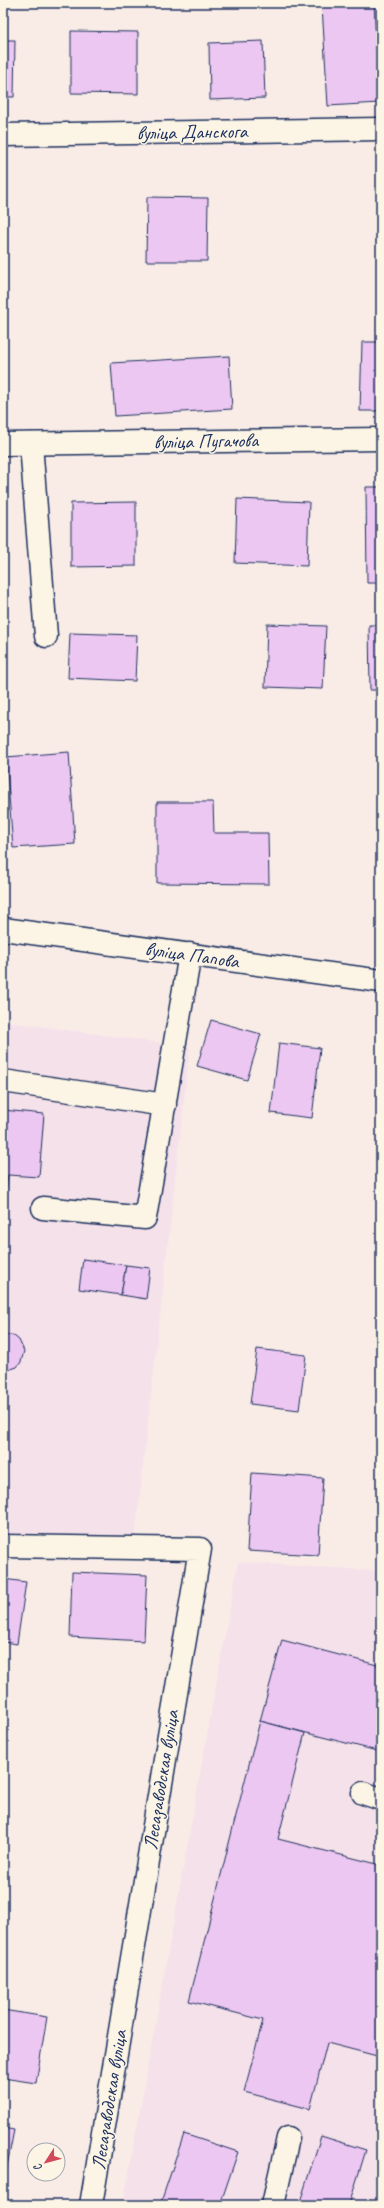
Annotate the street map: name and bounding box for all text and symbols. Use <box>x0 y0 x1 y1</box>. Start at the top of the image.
street label: вуліца Данскога <box>136 119 249 145</box>
street label: вуліца Пугачова <box>154 428 260 454</box>
street label: вуліца Папова <box>143 936 242 974</box>
street label: Лесазаводская вуліца <box>138 1707 185 1852</box>
street label: Лесазаводская вуліца <box>86 2027 133 2172</box>
north arrow <box>26 2142 66 2182</box>
text: С <box>30 2160 45 2174</box>

